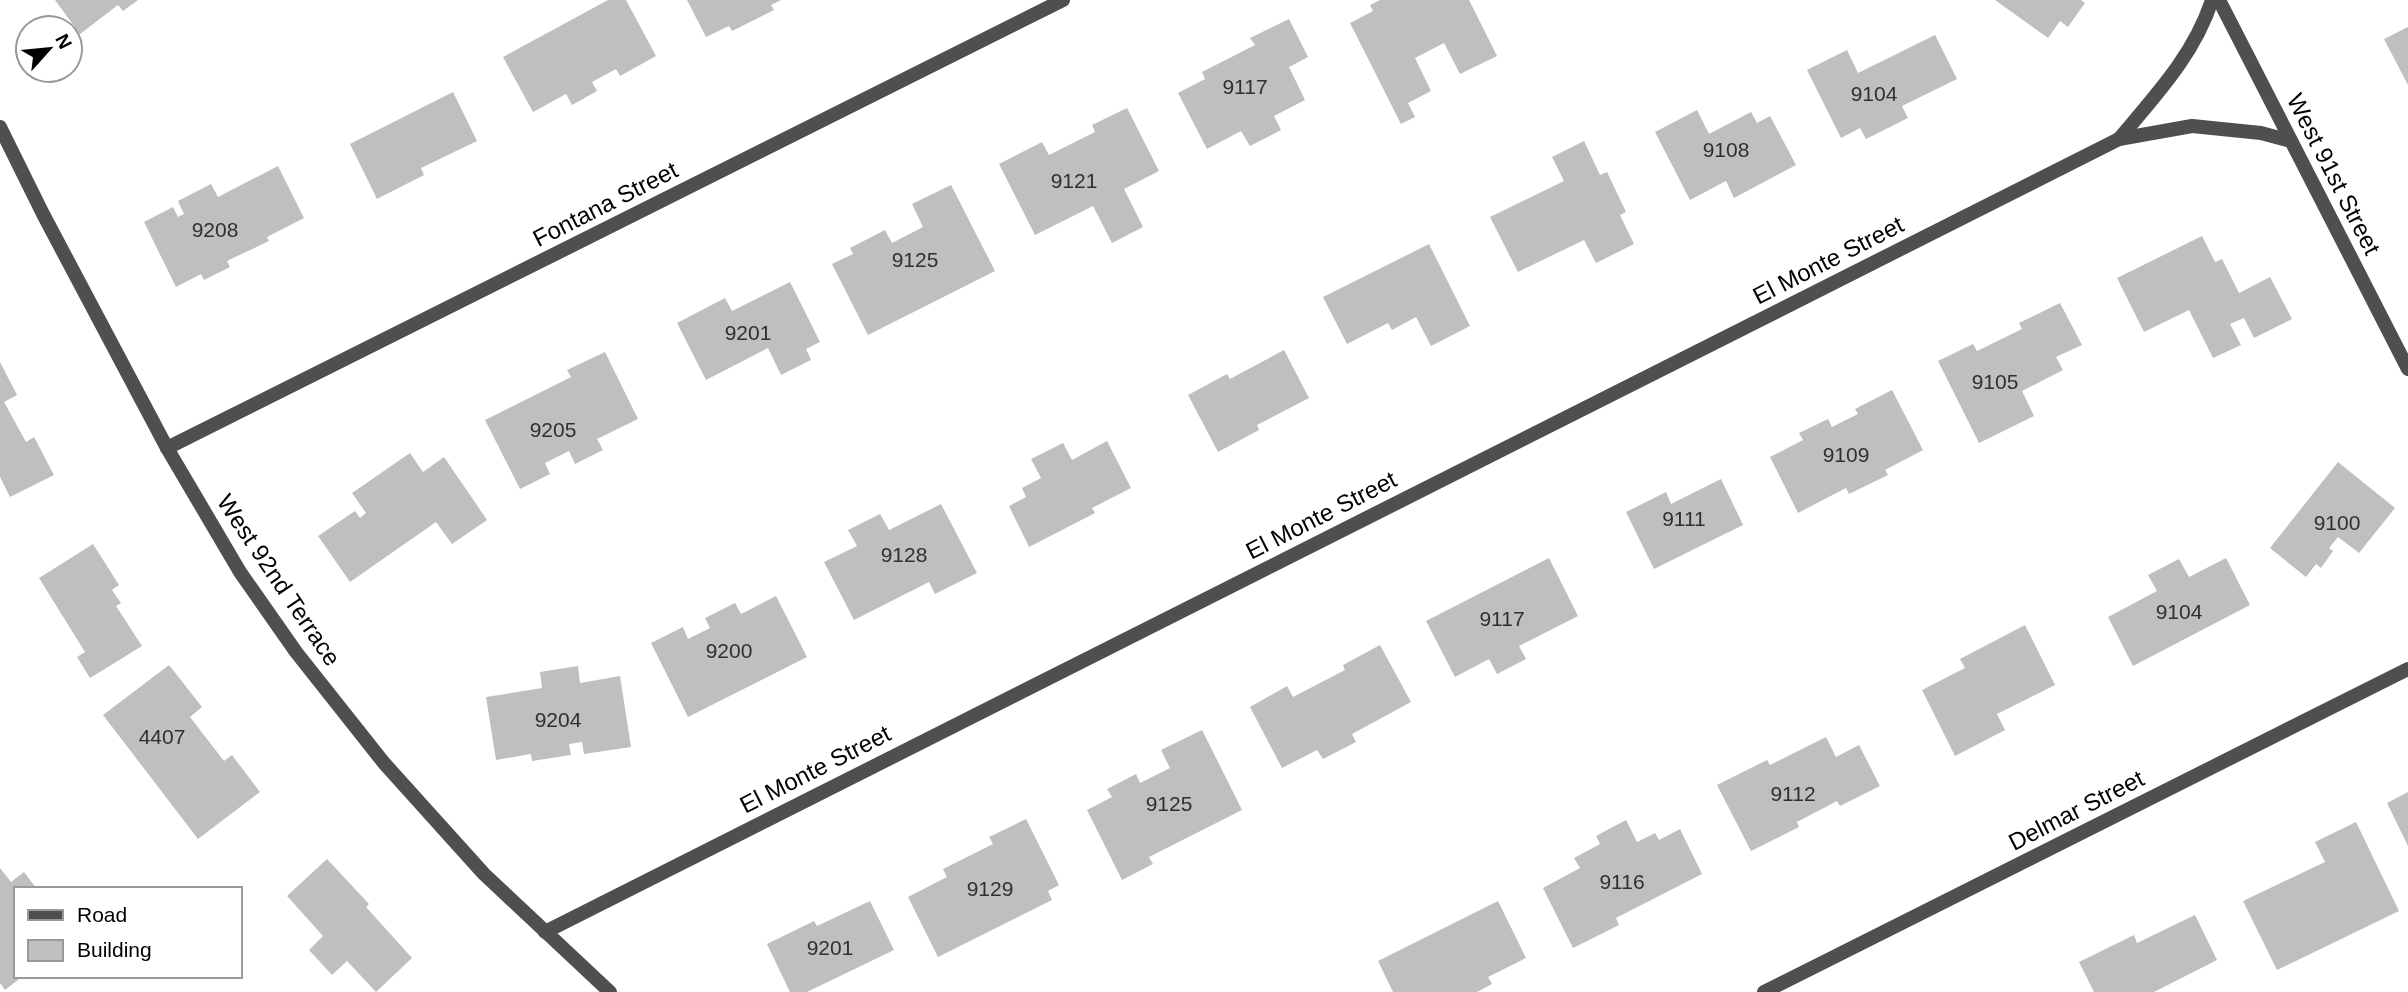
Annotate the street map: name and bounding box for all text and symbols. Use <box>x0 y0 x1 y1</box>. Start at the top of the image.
north arrow <box>14 14 84 84</box>
text: N <box>51 31 76 52</box>
house number: 9117 <box>1222 75 1268 98</box>
house number: 9104 <box>1851 82 1898 105</box>
street label: West 91st Street <box>2282 89 2386 259</box>
house number: 9108 <box>1703 138 1749 161</box>
street label: Fontana Street <box>528 156 682 252</box>
house number: 9121 <box>1051 169 1097 192</box>
street label: El Monte Street <box>1748 210 1908 310</box>
house number: 9208 <box>192 218 238 241</box>
house number: 9125 <box>892 248 938 271</box>
house number: 9201 <box>725 321 771 344</box>
house number: 9105 <box>1972 370 2018 393</box>
house number: 9205 <box>530 418 576 441</box>
house number: 9109 <box>1823 443 1869 466</box>
street label: El Monte Street <box>1241 465 1401 565</box>
street label: West 92nd Terrace <box>212 489 346 671</box>
house number: 9111 <box>1662 507 1706 530</box>
house number: 9100 <box>2314 511 2360 534</box>
house number: 9128 <box>881 543 927 566</box>
house number: 9104 <box>2156 600 2203 623</box>
house number: 9117 <box>1479 607 1525 630</box>
house number: 9200 <box>706 639 752 662</box>
house number: 9204 <box>535 708 582 731</box>
street label: El Monte Street <box>735 719 895 819</box>
house number: 4407 <box>139 725 185 748</box>
street label: Delmar Street <box>2004 764 2148 856</box>
house number: 9112 <box>1770 782 1816 805</box>
house number: 9125 <box>1146 792 1192 815</box>
house number: 9116 <box>1599 870 1645 893</box>
house number: 9129 <box>967 877 1013 900</box>
legend <box>14 887 242 978</box>
text: Road <box>77 903 127 926</box>
house number: 9201 <box>807 936 853 959</box>
text: Building <box>77 938 152 961</box>

